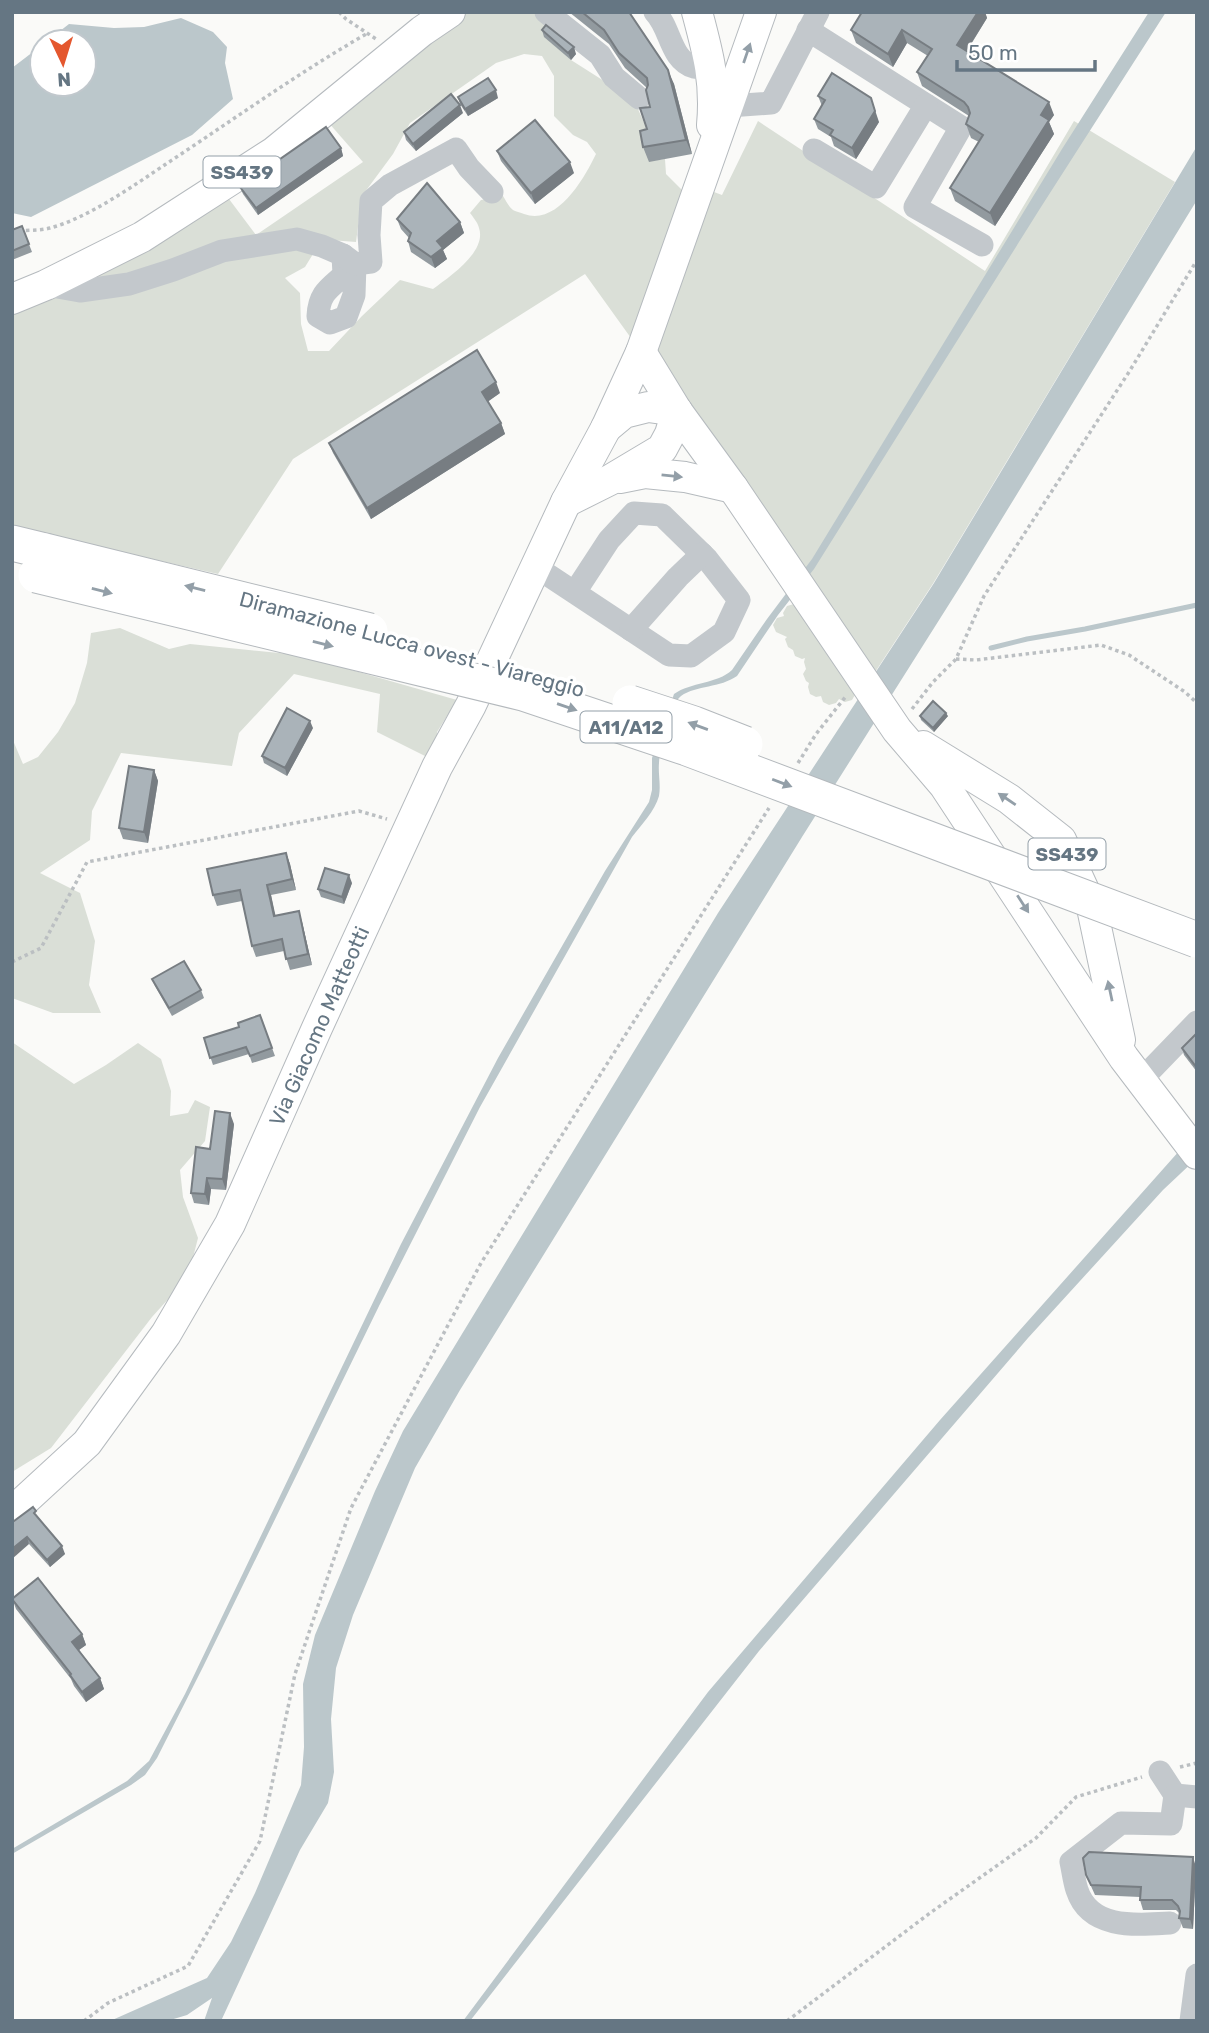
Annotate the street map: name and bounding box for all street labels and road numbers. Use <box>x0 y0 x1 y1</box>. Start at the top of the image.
road number: SS439 <box>204 156 280 188</box>
street label: Diramazione Lucca ovest - Viareggio <box>237 586 587 702</box>
road number: A11/A12 <box>580 712 672 742</box>
road number: SS439 <box>1028 838 1106 870</box>
street label: Via Giacomo Matteotti <box>264 922 374 1130</box>

